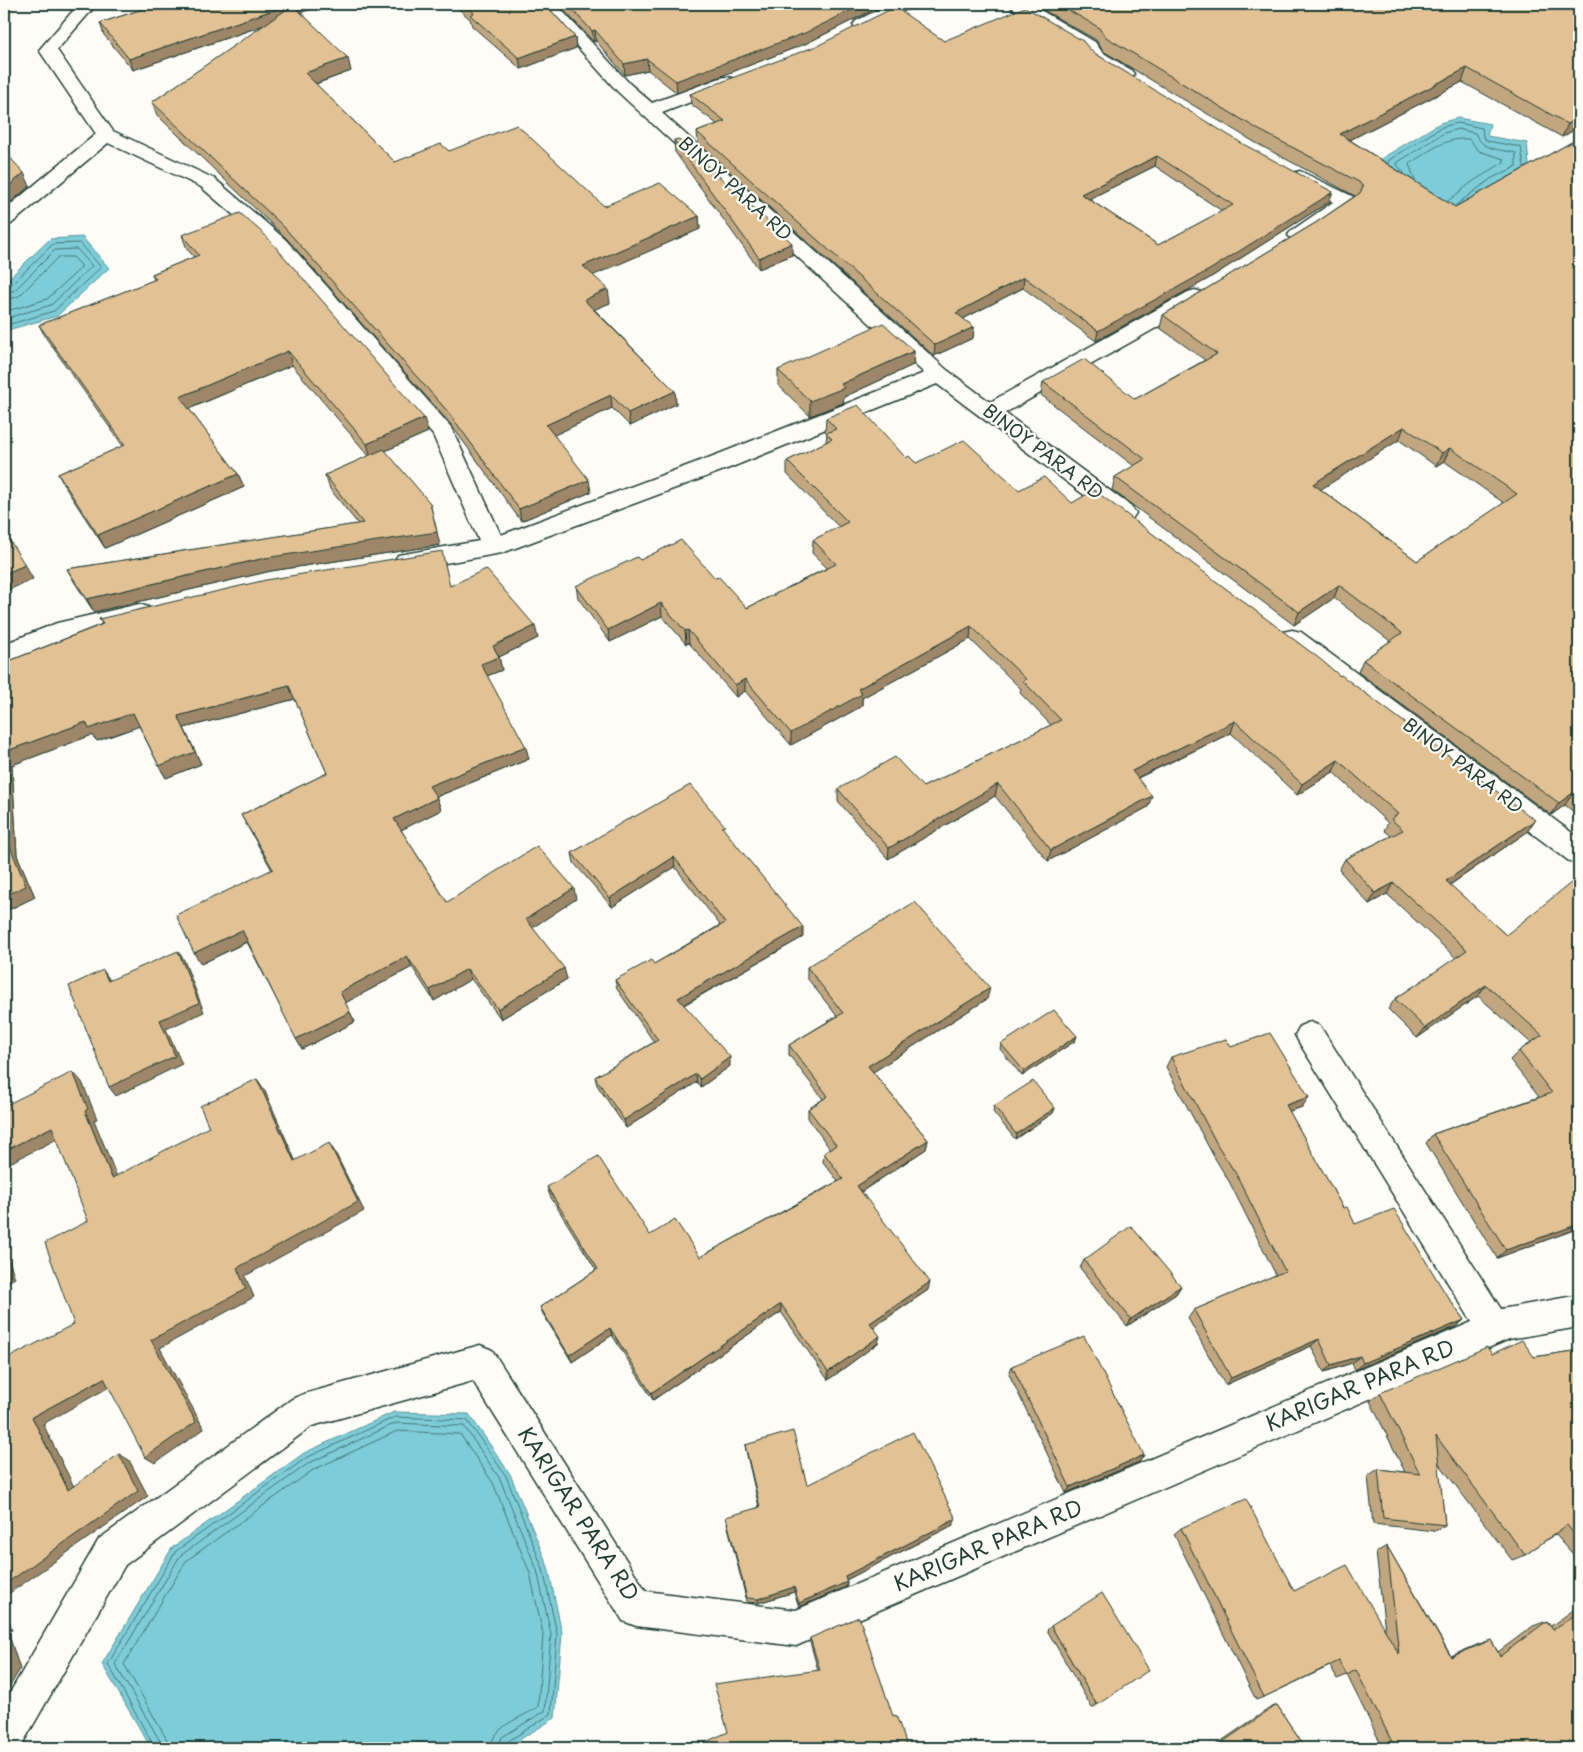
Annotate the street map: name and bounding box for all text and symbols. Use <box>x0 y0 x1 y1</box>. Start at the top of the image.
street label: BINOY PARA RD <box>673 129 799 246</box>
street label: BINOY PARA RD <box>978 396 1110 505</box>
street label: BINOY PARA RD <box>1398 710 1530 819</box>
street label: KARIGAR PARA RD <box>1260 1330 1459 1438</box>
street label: KARIGAR PARA RD <box>511 1419 648 1607</box>
street label: KARIGAR PARA RD <box>888 1490 1087 1598</box>

